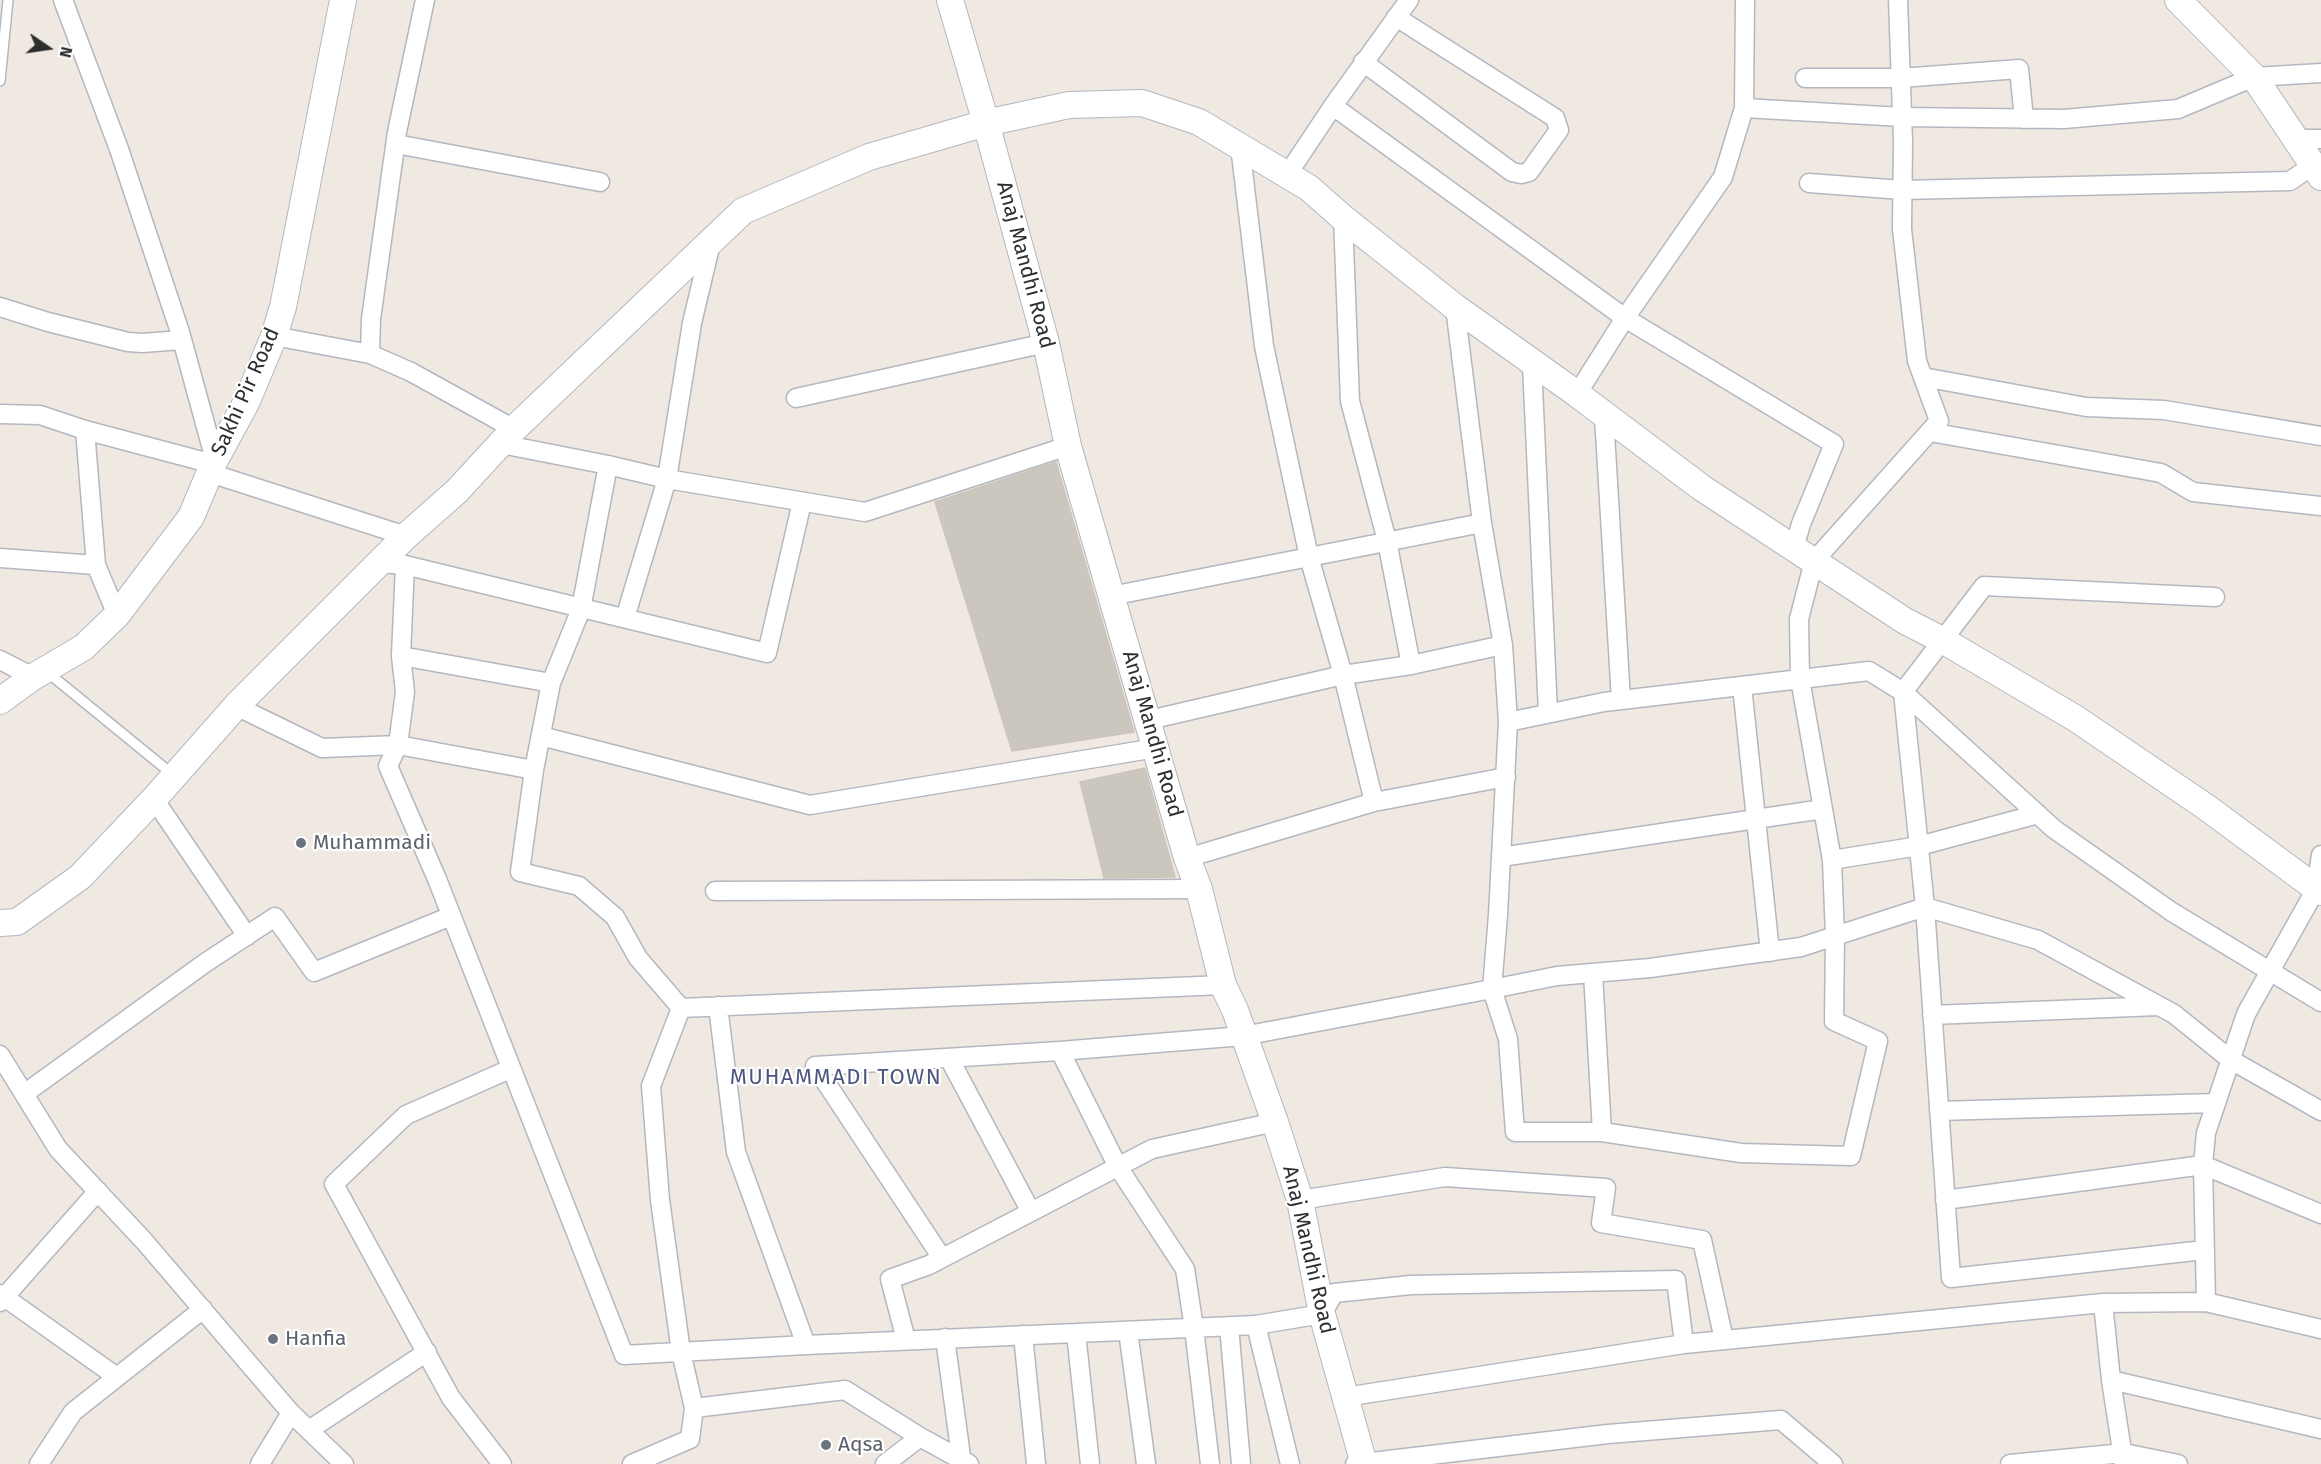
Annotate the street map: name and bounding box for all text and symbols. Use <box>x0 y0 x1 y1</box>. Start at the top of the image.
north arrow <box>18 18 78 78</box>
text: N <box>56 45 76 59</box>
street label: Anaj Mandhi Road <box>991 179 1059 351</box>
street label: Sakhi Pir Road <box>206 324 286 460</box>
street label: Anaj Mandhi Road <box>1116 648 1188 820</box>
place label: Muhammadi <box>313 830 431 856</box>
marker: Muhammadi <box>294 836 308 850</box>
district label: MUHAMMADI TOWN <box>730 1065 942 1091</box>
street label: Anaj Mandhi Road <box>1276 1163 1340 1337</box>
place label: Hanfia <box>285 1326 347 1352</box>
marker: Hanfia <box>266 1332 280 1346</box>
place label: Aqsa <box>838 1432 884 1458</box>
marker: Aqsa <box>819 1438 833 1452</box>

